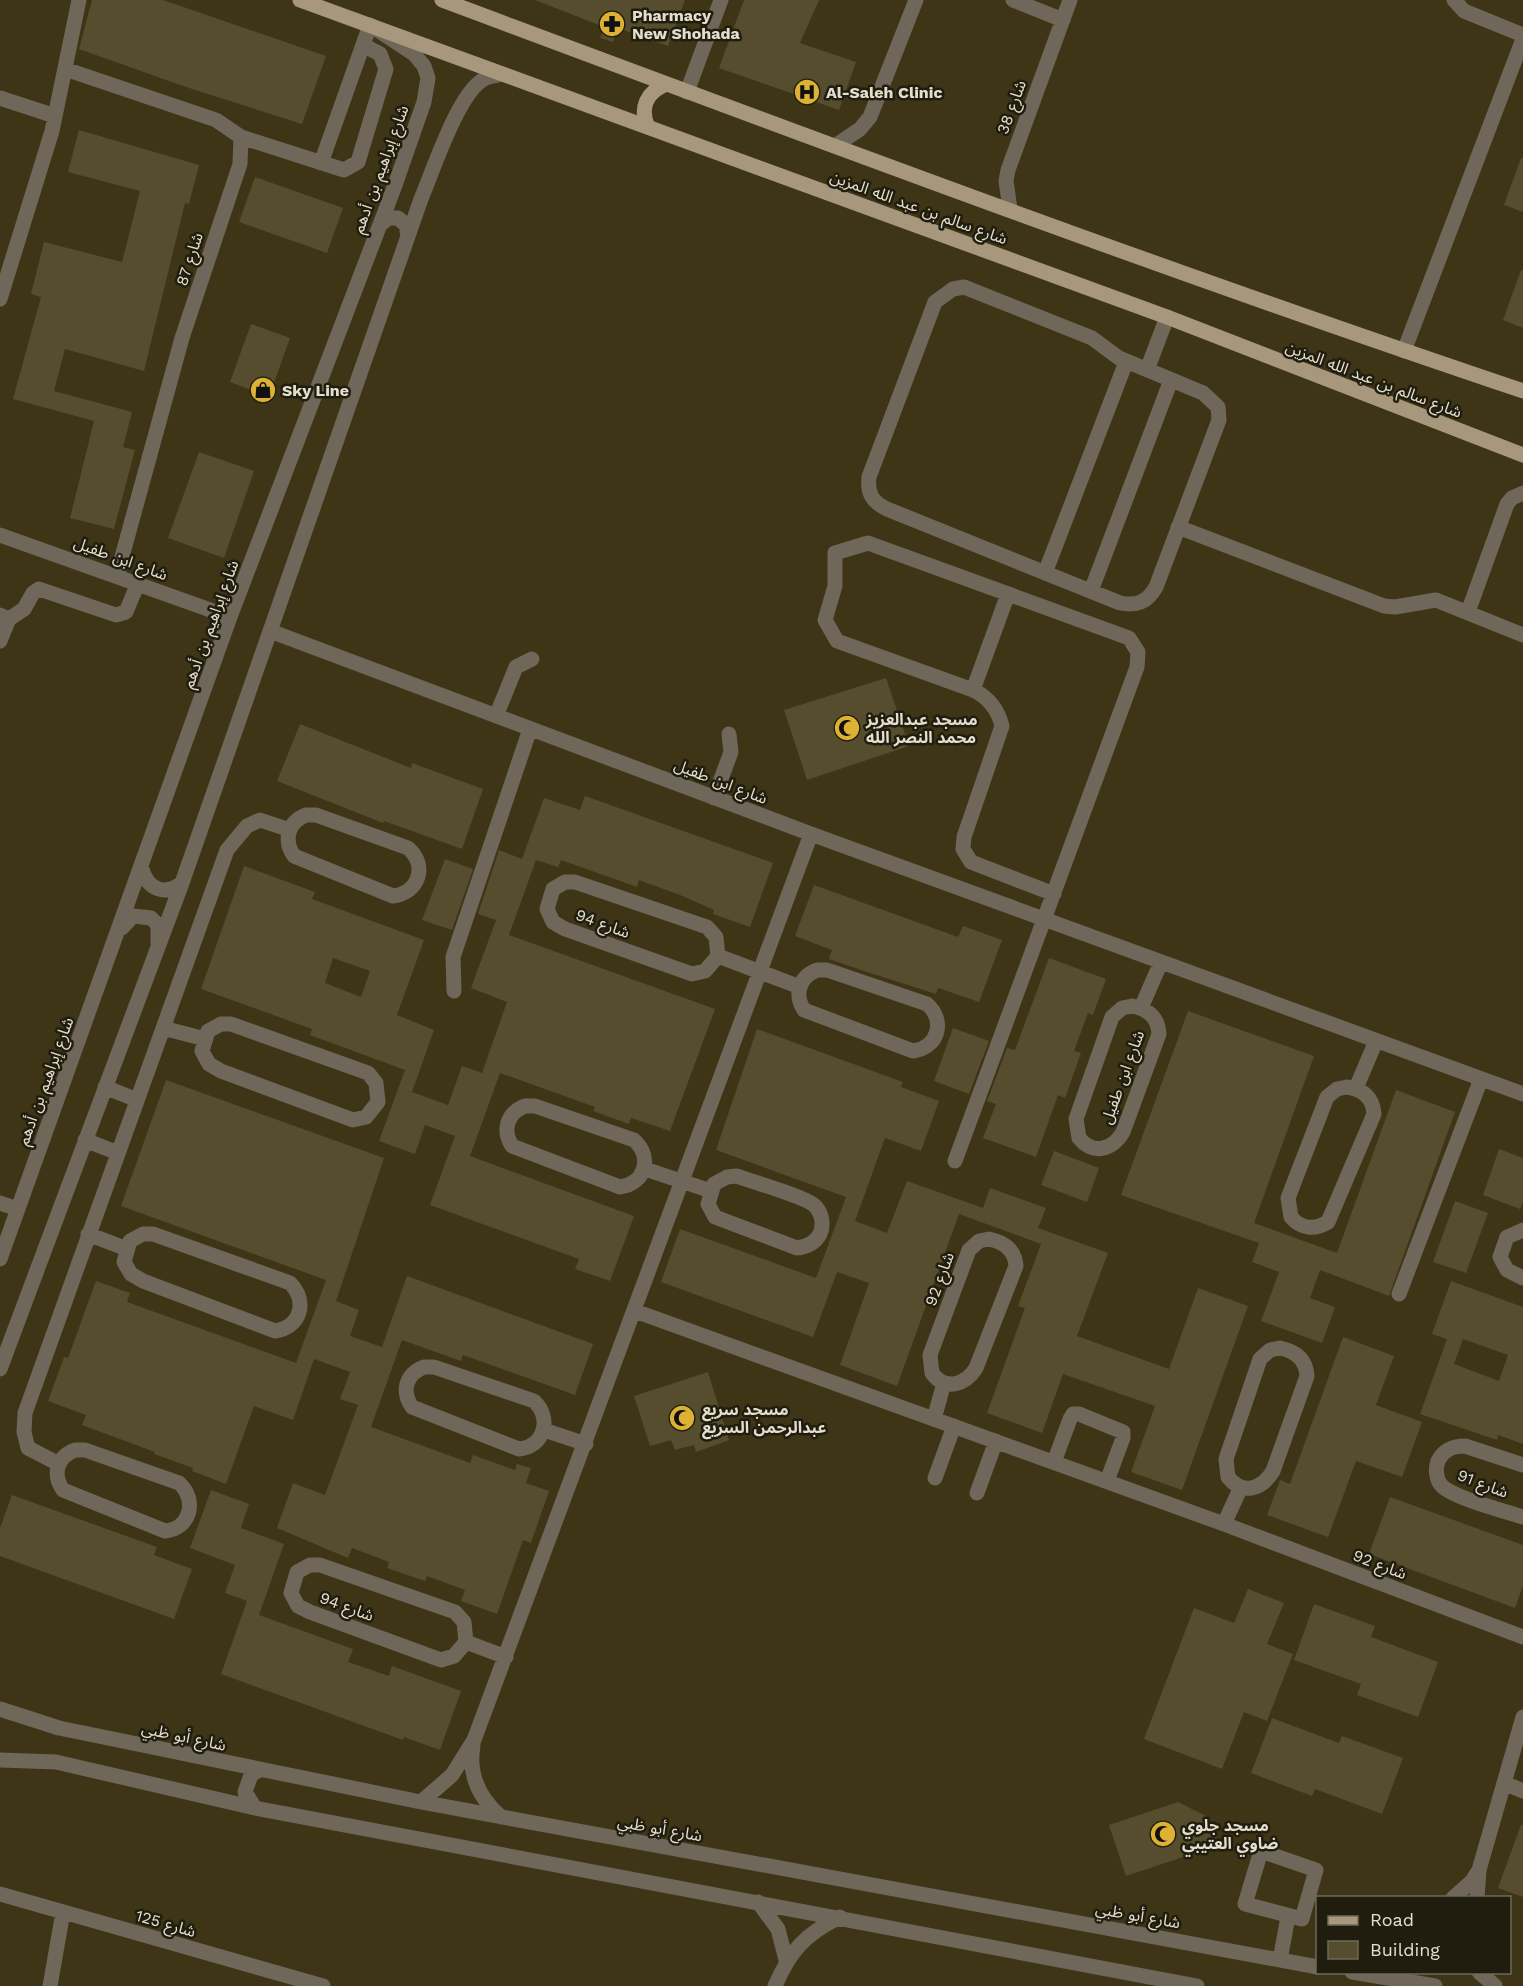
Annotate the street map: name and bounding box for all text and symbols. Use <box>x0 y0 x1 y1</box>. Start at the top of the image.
place label: Pharmacy New Shohada <box>632 6 740 43</box>
pharmacy icon: Pharmacy New Shohada <box>597 9 627 39</box>
hospital icon: Al-Saleh Clinic <box>792 77 822 107</box>
street label: شارع 38 <box>993 78 1033 138</box>
place label: Al-Saleh Clinic <box>826 83 942 102</box>
street label: شارع إبراهيم بن أدهم <box>348 102 415 237</box>
street label: شارع سالم بن عبد الله المزين <box>827 167 1010 251</box>
street label: شارع 87 <box>172 230 210 289</box>
street label: شارع سالم بن عبد الله المزين <box>1282 337 1464 425</box>
shop icon: Sky Line <box>248 375 278 405</box>
place label: Sky Line <box>282 381 349 400</box>
street label: شارع ابن طفيل <box>70 533 170 587</box>
street label: شارع إبراهيم بن أدهم <box>178 557 245 692</box>
place label: مسجد عبدالعزيز محمد النصر الله <box>865 710 978 747</box>
mosque icon: مسجد عبدالعزيز محمد النصر الله <box>832 713 862 743</box>
street label: شارع ابن طفيل <box>670 755 770 811</box>
street label: شارع 94 <box>572 905 633 945</box>
street label: شارع إبراهيم بن أدهم <box>13 1014 80 1149</box>
street label: شارع ابن طفيل <box>1097 1028 1151 1128</box>
street label: شارع 92 <box>921 1250 961 1310</box>
place label: مسجد سريع عبدالرحمن السريع <box>702 1400 826 1440</box>
mosque icon: مسجد سريع عبدالرحمن السريع <box>667 1403 697 1433</box>
street label: شارع 91 <box>1454 1465 1511 1505</box>
street label: شارع 92 <box>1349 1546 1409 1586</box>
street label: شارع 94 <box>316 1588 377 1628</box>
street label: شارع أبو ظبي <box>139 1718 228 1758</box>
street label: شارع أبو ظبي <box>615 1812 704 1848</box>
place label: مسجد جلوي ضاوي العتيبي <box>1182 1816 1278 1857</box>
mosque icon: مسجد جلوي ضاوي العتيبي <box>1148 1819 1178 1849</box>
legend <box>1316 1896 1511 1974</box>
street label: شارع أبو ظبي <box>1093 1899 1182 1935</box>
street label: شارع 125 <box>133 1906 198 1944</box>
text: Road <box>1370 1909 1414 1930</box>
text: Building <box>1370 1939 1440 1960</box>

